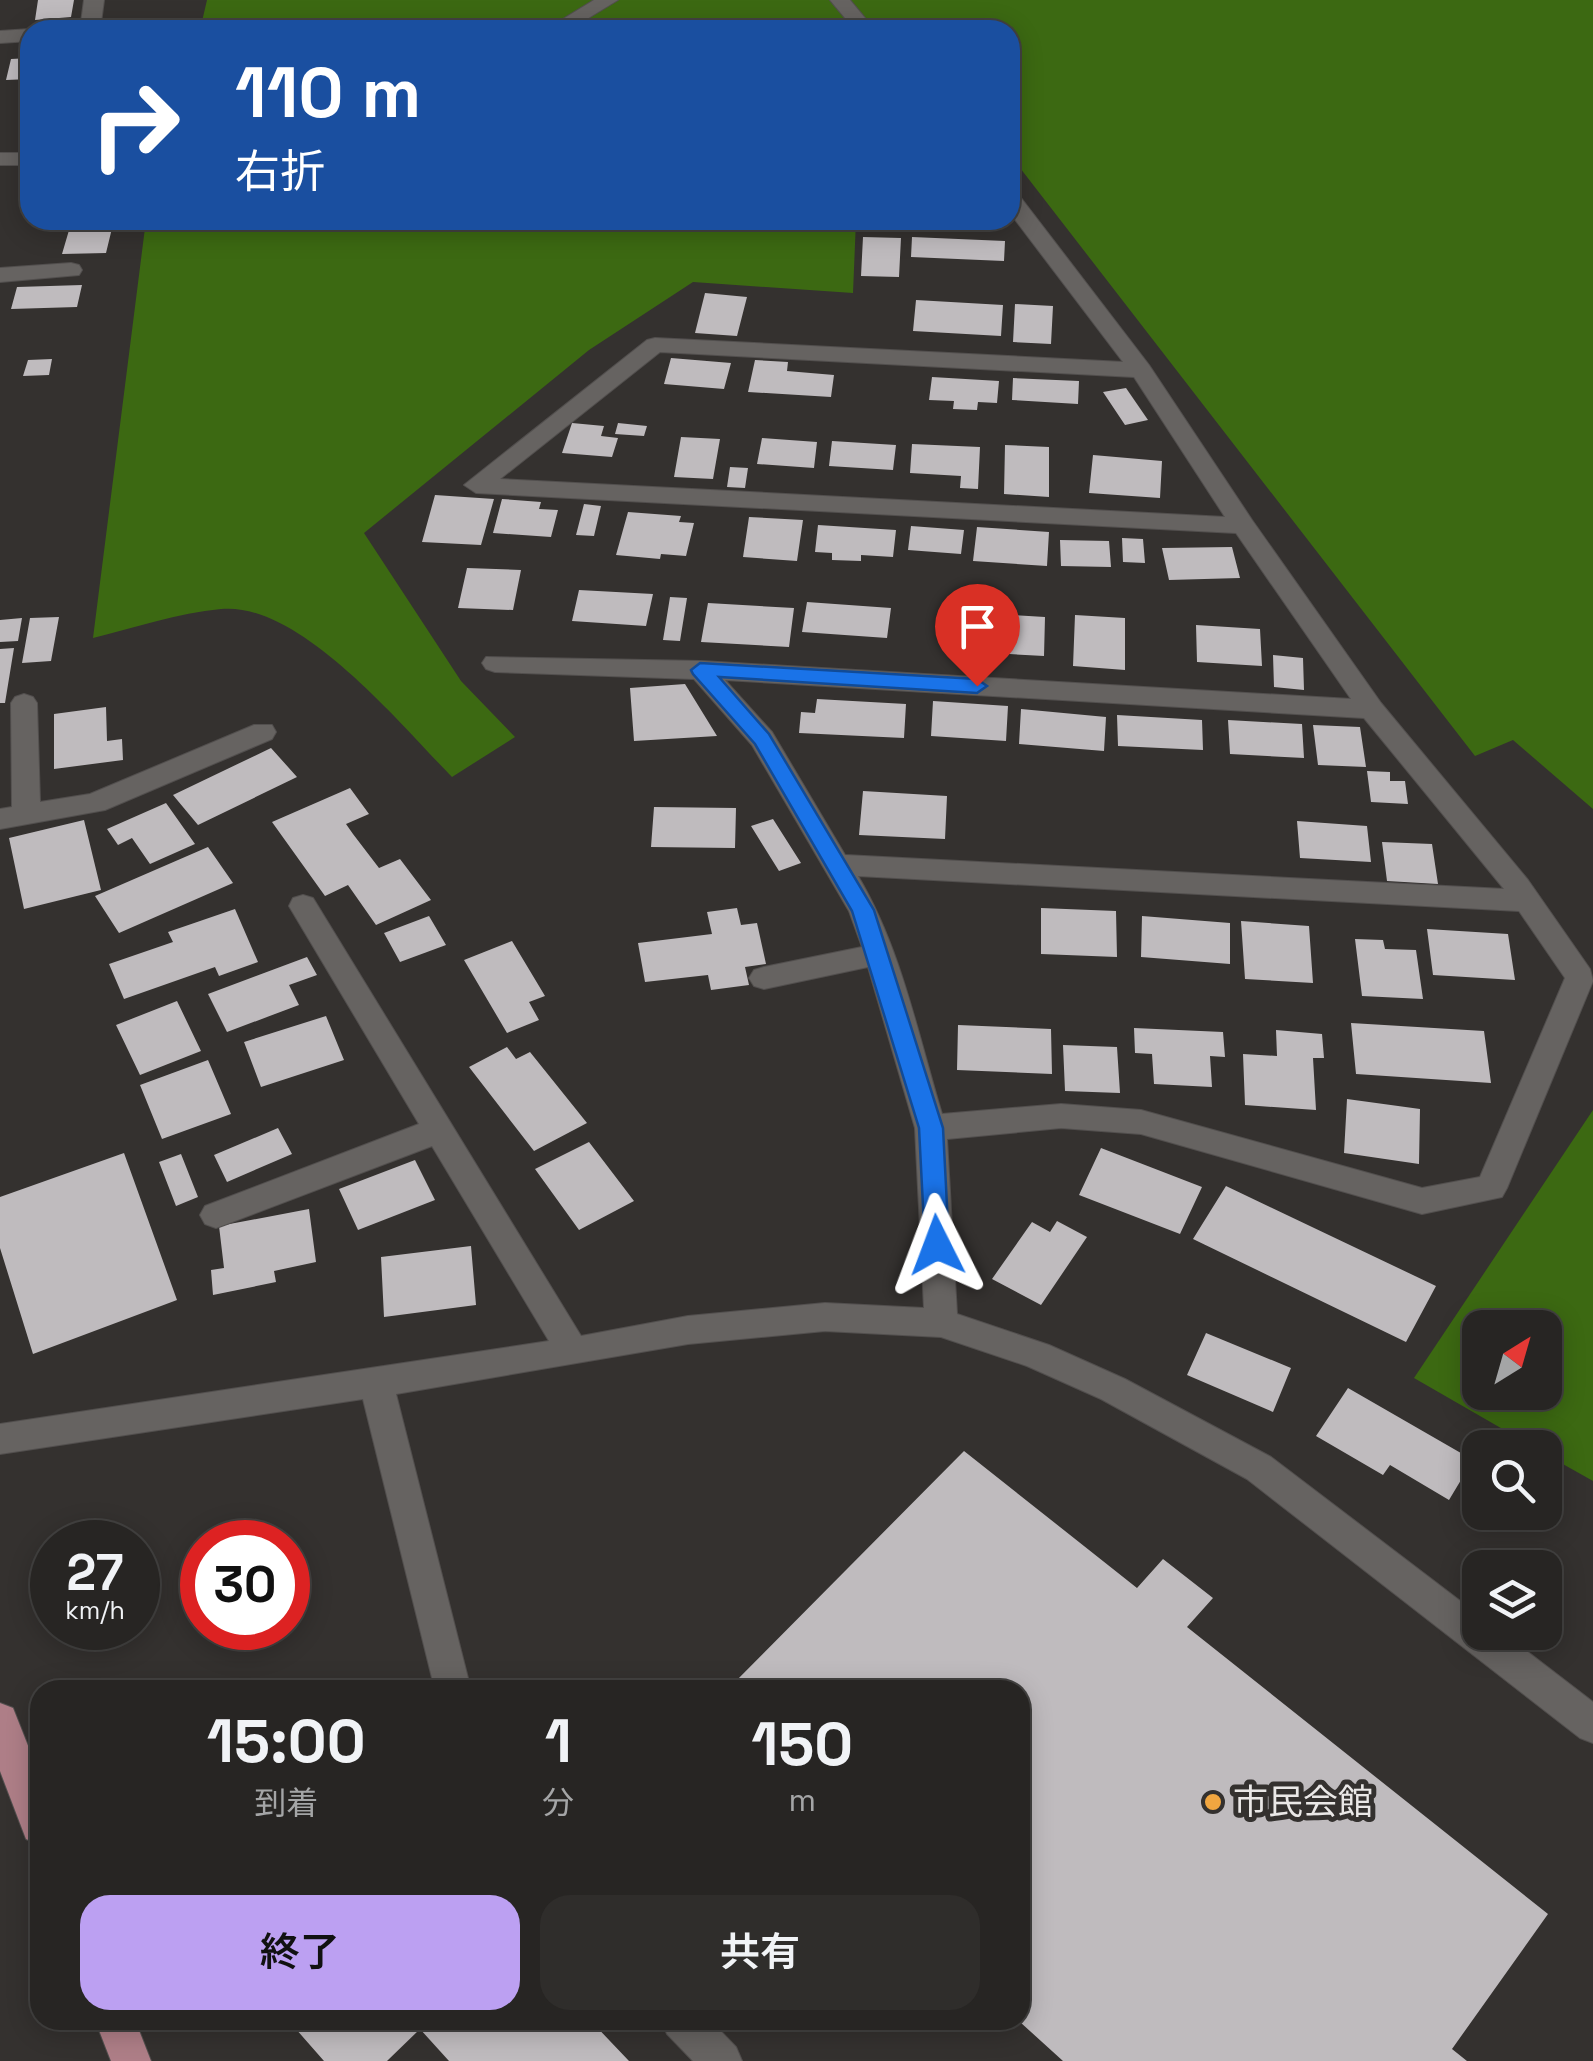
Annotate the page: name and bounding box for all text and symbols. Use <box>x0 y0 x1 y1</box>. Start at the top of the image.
text: 110 m <box>235 48 421 137</box>
icon: right <box>70 60 200 190</box>
text: 右折 <box>235 143 325 200</box>
pin <box>935 584 1020 687</box>
icon: arrive <box>950 599 1005 654</box>
position arrow <box>885 1193 989 1297</box>
north arrow <box>1462 1310 1562 1410</box>
map controls <box>1462 1310 1562 1650</box>
button: search <box>1462 1430 1562 1530</box>
speed limit sign: 30 <box>180 1520 310 1650</box>
text: 27 <box>67 1541 123 1605</box>
button: layers <box>1462 1550 1562 1650</box>
text: km/h <box>65 1594 125 1626</box>
text: 15:00 <box>207 1703 366 1780</box>
text: 1 <box>545 1703 572 1780</box>
text: 150 <box>751 1706 853 1783</box>
text: m <box>788 1780 816 1820</box>
place label: 市民会館 <box>1233 1780 1373 1824</box>
text: 到着 <box>254 1783 318 1823</box>
text: 分 <box>542 1783 574 1823</box>
marker: 市民会館 <box>1202 1791 1224 1813</box>
button: 終了 <box>80 1895 520 2010</box>
button: 共有 <box>540 1895 980 2010</box>

